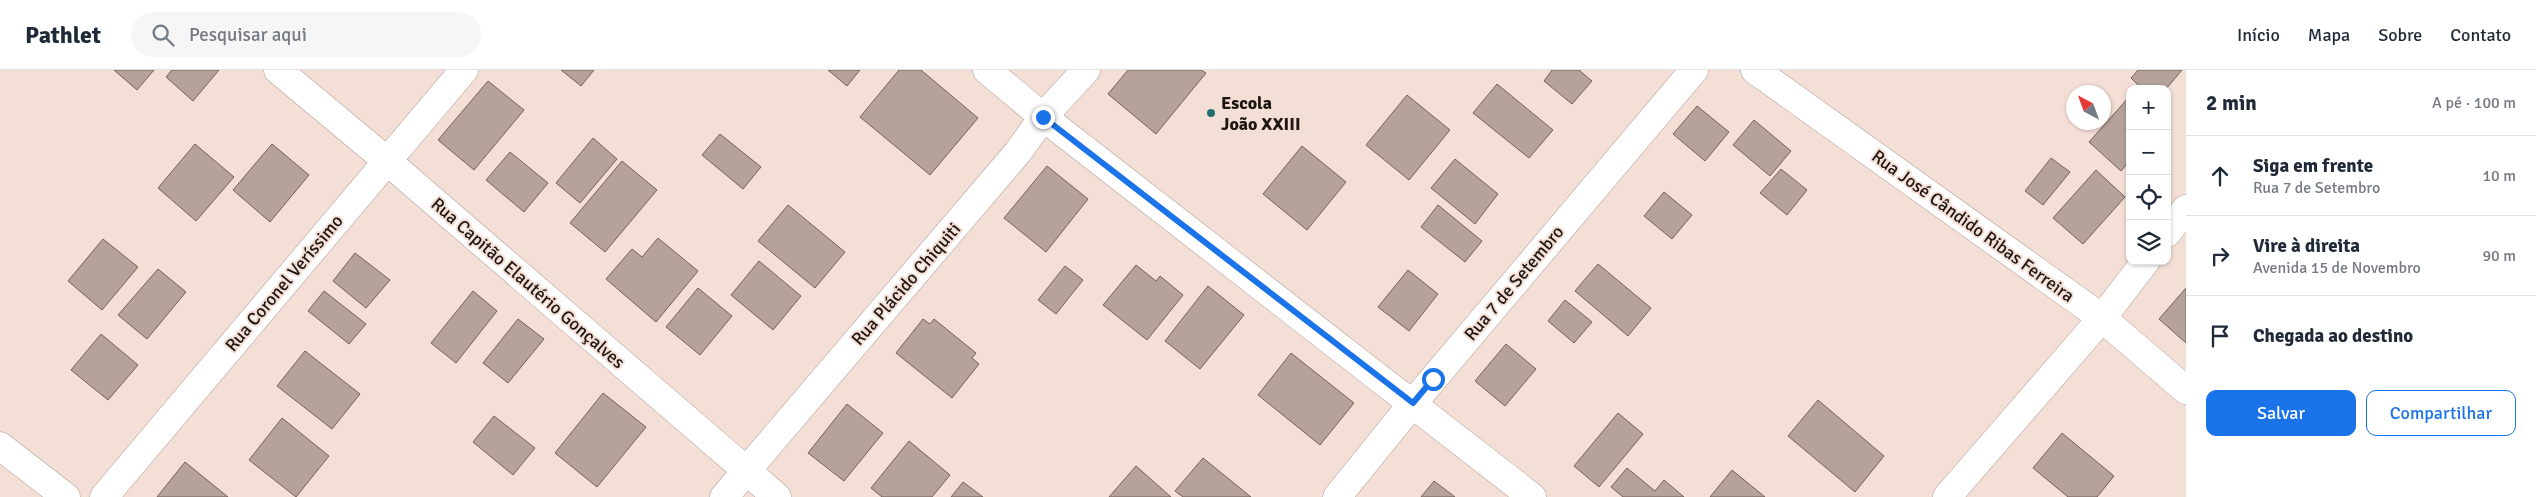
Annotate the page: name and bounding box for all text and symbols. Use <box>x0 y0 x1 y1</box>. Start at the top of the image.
search box <box>131 12 481 57</box>
text: Pathlet <box>25 20 101 50</box>
icon: search <box>149 21 177 49</box>
text: Pesquisar aqui <box>189 23 307 47</box>
text: Início <box>2237 24 2280 46</box>
text: Mapa <box>2308 24 2350 46</box>
text: Sobre <box>2378 24 2422 46</box>
text: Contato <box>2450 24 2511 46</box>
north arrow <box>2066 85 2111 130</box>
map controls <box>2126 85 2171 265</box>
button: + <box>2126 85 2171 130</box>
text: 2 min <box>2206 90 2257 116</box>
place label: Escola João XXIII <box>1221 92 1301 135</box>
text: A pé · 100 m <box>2432 93 2516 113</box>
route end <box>1032 106 1055 129</box>
marker: Escola João XXIII <box>1205 107 1217 119</box>
button: − <box>2126 130 2171 175</box>
street label: Rua José Cândido Ribas Ferreira <box>1867 145 2079 307</box>
text: Siga em frente <box>2253 154 2373 178</box>
icon: ahead <box>2206 162 2234 190</box>
text: 10 m <box>2482 166 2516 186</box>
button: locate <box>2126 175 2171 220</box>
text: Rua 7 de Setembro <box>2253 178 2380 198</box>
street label: Rua Capitão Elautério Gonçalves <box>427 193 629 373</box>
street label: Rua Coronel Veríssimo <box>220 210 348 356</box>
street label: Rua Plácido Chiquiti <box>847 218 965 350</box>
button: layers <box>2126 220 2171 265</box>
street label: Rua 7 de Setembro <box>1460 221 1568 345</box>
text: Vire à direita <box>2253 234 2360 258</box>
icon: right <box>2206 242 2234 270</box>
text: 90 m <box>2482 246 2516 266</box>
text: Avenida 15 de Novembro <box>2253 258 2421 278</box>
icon: arrive <box>2206 322 2234 350</box>
text: Chegada ao destino <box>2253 324 2413 348</box>
route start <box>1422 368 1445 391</box>
button: Salvar <box>2206 390 2356 436</box>
button: Compartilhar <box>2366 390 2516 436</box>

